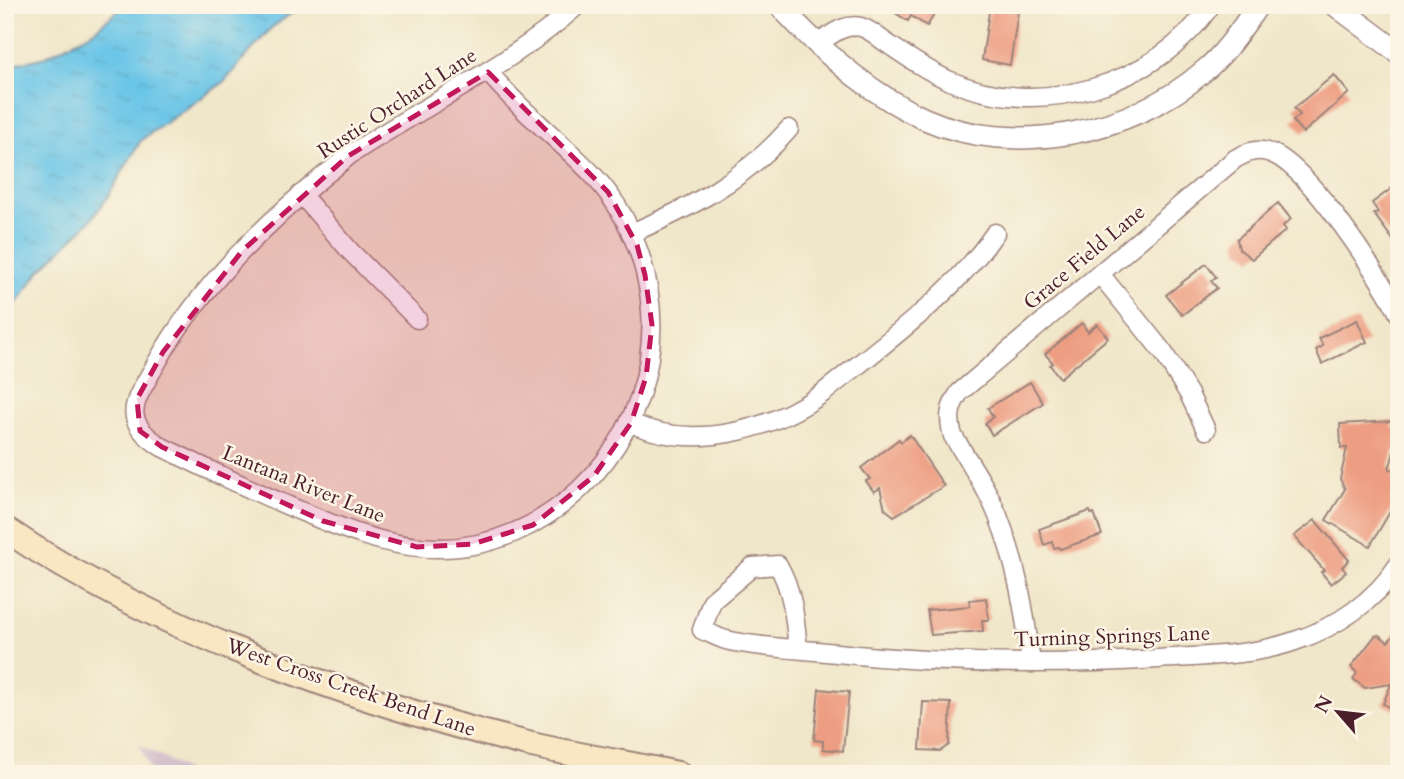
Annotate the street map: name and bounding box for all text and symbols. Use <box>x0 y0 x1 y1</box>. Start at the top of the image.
street label: Rustic Orchard Lane <box>312 41 483 166</box>
street label: Grace Field Lane <box>1017 198 1151 317</box>
street label: Lantana River Lane <box>218 439 390 530</box>
street label: Turning Springs Lane <box>1013 619 1211 654</box>
street label: West Cross Creek Bend Lane <box>221 631 480 744</box>
north arrow <box>1302 678 1372 748</box>
text: N <box>1309 691 1339 718</box>

